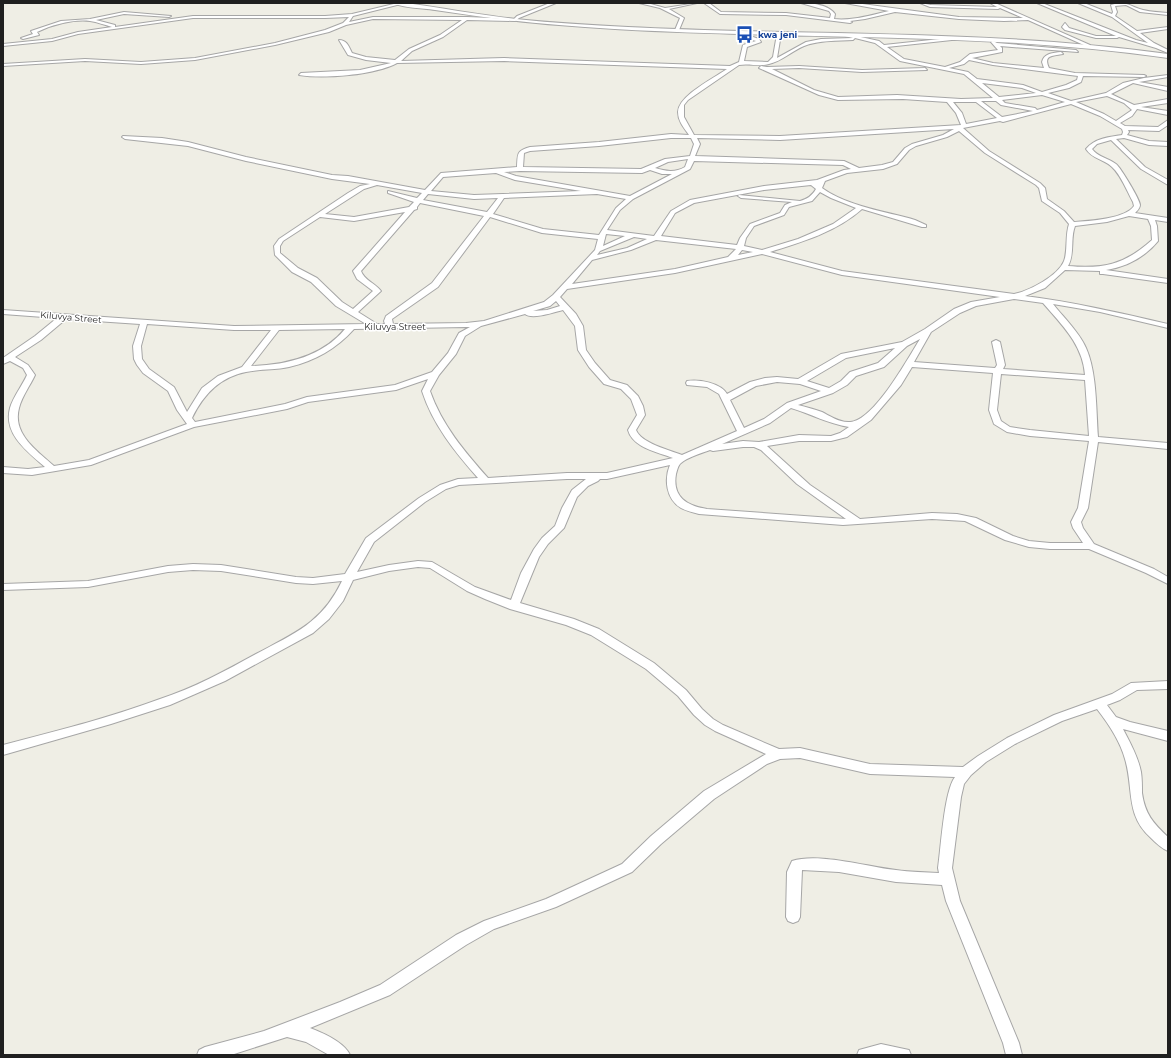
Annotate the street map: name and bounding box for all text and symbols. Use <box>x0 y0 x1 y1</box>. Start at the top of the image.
bus stop icon: kwa jeni <box>735 24 755 44</box>
place label: kwa jeni <box>758 29 798 40</box>
street label: Kiluvya Street <box>40 309 103 325</box>
street label: Kiluvya Street <box>364 321 426 332</box>

